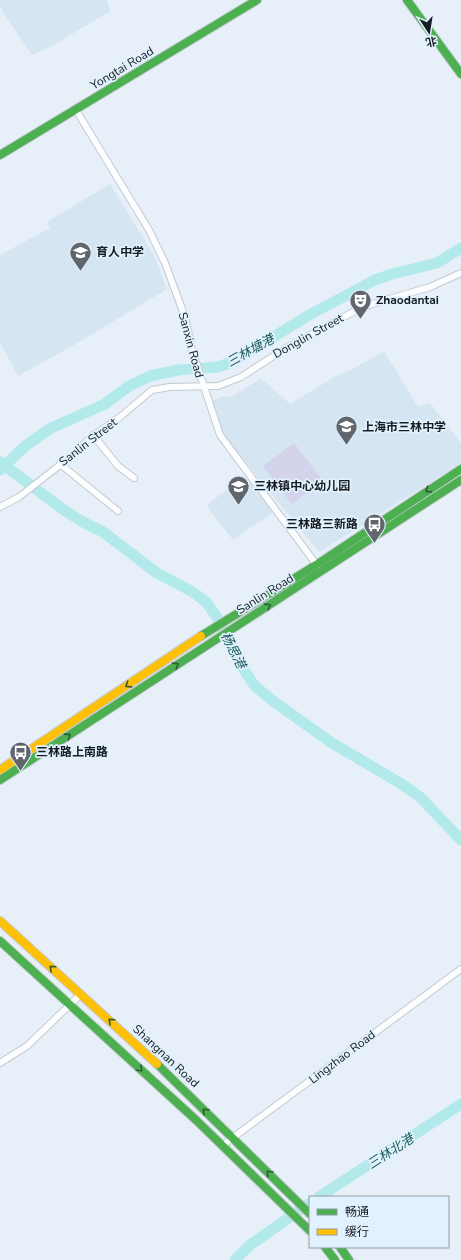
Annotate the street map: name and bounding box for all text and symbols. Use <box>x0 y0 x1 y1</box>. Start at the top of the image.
north arrow <box>409 12 449 52</box>
text: 北 <box>424 33 438 50</box>
street label: Yongtai Road <box>87 43 157 94</box>
school or university icon: 育人中学 <box>67 239 93 272</box>
place label: 育人中学 <box>96 244 144 260</box>
theatre icon: Zhaodantai <box>348 287 374 320</box>
place label: Zhaodantai <box>376 292 439 308</box>
street label: Sanxin Road <box>175 310 207 380</box>
street label: Donglin Street <box>270 310 347 362</box>
water label: 三林塘港 <box>223 329 279 371</box>
street label: Sanlin Street <box>56 414 121 470</box>
school or university icon: 上海市三林中学 <box>334 414 360 447</box>
place label: 上海市三林中学 <box>362 419 446 435</box>
school or university icon: 三林镇中心幼儿园 <box>225 473 251 506</box>
place label: 三林镇中心幼儿园 <box>254 478 350 494</box>
one-way arrow <box>425 486 432 493</box>
bus stop icon: 三林路三新路 <box>361 511 387 544</box>
place label: 三林路三新路 <box>286 516 358 532</box>
street label: Sanlin Road <box>233 570 297 618</box>
one-way arrow <box>264 603 271 611</box>
water label: 杨思港 <box>216 629 251 674</box>
one-way arrow <box>172 662 179 669</box>
one-way arrow <box>126 680 133 687</box>
one-way arrow <box>64 733 71 741</box>
bus stop icon: 三林路上南路 <box>8 739 34 772</box>
place label: 三林路上南路 <box>36 744 108 760</box>
one-way arrow <box>49 965 57 973</box>
one-way arrow <box>108 1019 115 1026</box>
street label: Shangnan Road <box>129 1021 203 1091</box>
street label: Lingzhao Road <box>305 1027 379 1087</box>
one-way arrow <box>135 1064 143 1071</box>
one-way arrow <box>202 1108 210 1115</box>
water label: 三林北港 <box>364 1129 419 1174</box>
one-way arrow <box>266 1170 274 1178</box>
legend <box>309 1196 449 1248</box>
text: 畅通 <box>345 1204 369 1220</box>
text: 缓行 <box>345 1224 369 1240</box>

